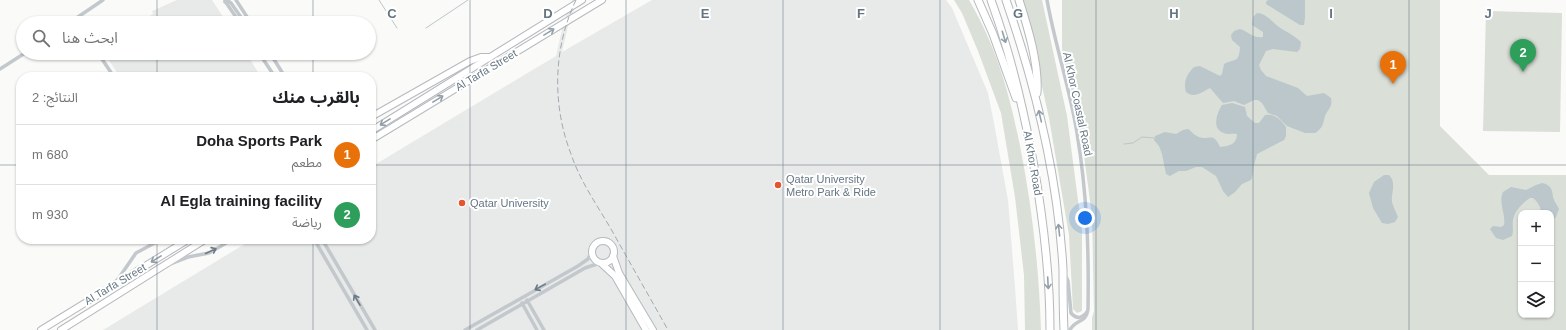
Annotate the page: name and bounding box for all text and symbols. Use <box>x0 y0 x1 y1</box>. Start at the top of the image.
text: C <box>387 6 397 21</box>
text: D <box>543 6 553 21</box>
text: E <box>701 6 710 21</box>
text: F <box>857 6 865 21</box>
text: G <box>1013 6 1023 21</box>
text: H <box>1169 6 1179 21</box>
text: I <box>1329 6 1333 21</box>
text: J <box>1484 6 1492 21</box>
search box <box>16 16 376 60</box>
icon: search <box>30 27 52 49</box>
one-way arrow <box>543 28 554 36</box>
text: ابحث هنا <box>62 29 118 46</box>
one-way arrow <box>1001 30 1008 43</box>
pin: 2 <box>1510 39 1536 72</box>
street label: Al Tarfa Street <box>453 47 519 93</box>
street label: Al Khor Coastal Road <box>1061 51 1095 157</box>
pin: 1 <box>1380 51 1406 84</box>
text: بالقرب منك <box>272 88 360 107</box>
text: النتائج: 2 <box>32 90 78 105</box>
one-way arrow <box>432 95 444 103</box>
one-way arrow <box>1035 110 1043 123</box>
one-way arrow <box>380 118 391 126</box>
street label: Al Khor Road <box>1021 130 1045 196</box>
text: Doha Sports Park <box>196 132 322 149</box>
text: 680 m <box>32 147 68 162</box>
text: 1 <box>343 147 351 162</box>
text: مطعم <box>292 155 322 170</box>
place label: Qatar University Metro Park & Ride <box>786 173 876 198</box>
marker: Qatar University Metro Park & Ride <box>773 180 783 190</box>
text: Al Egla training facility <box>160 192 322 209</box>
place label: Qatar University <box>470 197 549 209</box>
marker: Qatar University <box>457 198 467 208</box>
text: 930 m <box>32 207 68 222</box>
text: 2 <box>343 207 351 222</box>
your location <box>1075 208 1095 228</box>
map controls <box>1518 210 1554 318</box>
button: + <box>1518 210 1554 246</box>
text: رياضة <box>292 215 322 230</box>
one-way arrow <box>1055 224 1063 237</box>
button: − <box>1518 246 1554 282</box>
one-way arrow <box>205 247 217 254</box>
one-way arrow <box>151 255 162 263</box>
street label: Al Tarfa Street <box>82 261 148 307</box>
one-way arrow <box>1044 276 1051 289</box>
button: layers <box>1518 282 1554 318</box>
one-way arrow <box>534 284 546 292</box>
one-way arrow <box>353 294 361 306</box>

